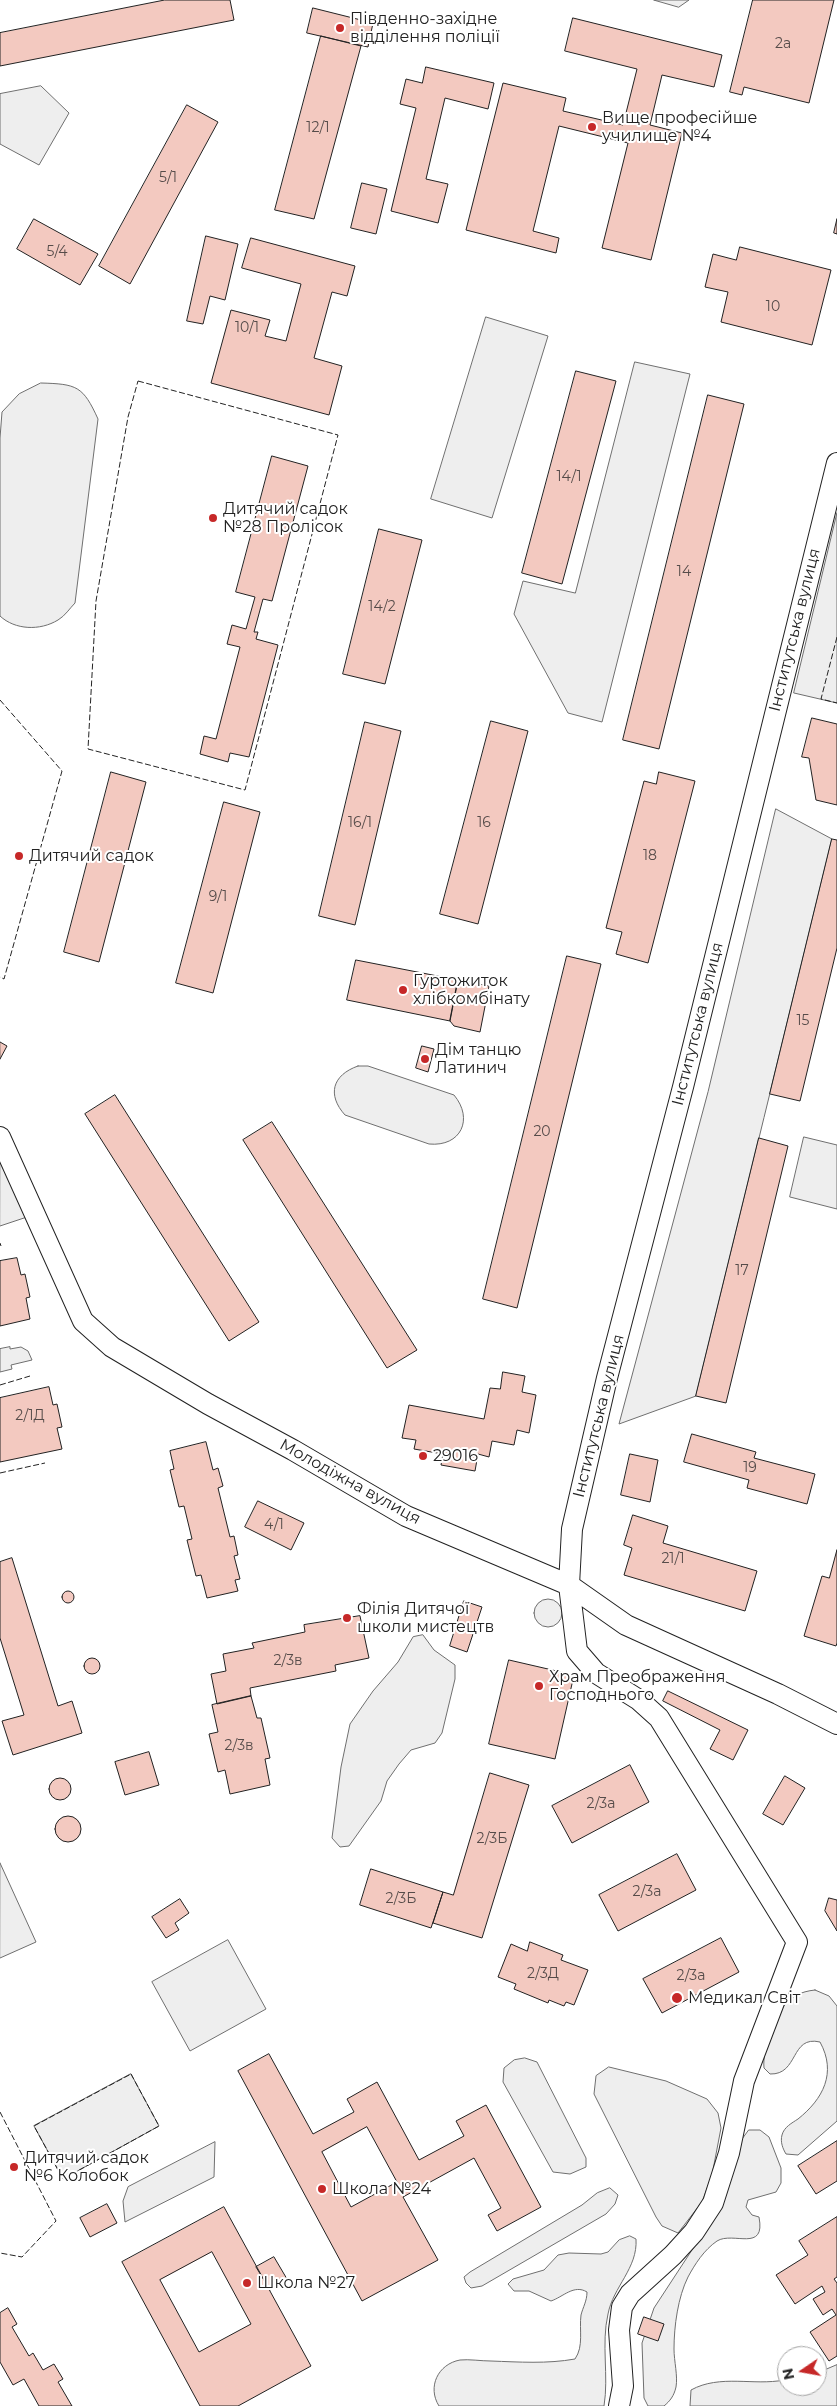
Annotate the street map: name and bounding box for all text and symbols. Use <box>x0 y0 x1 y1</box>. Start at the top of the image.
place label: Південно-західне відділення поліції <box>350 9 500 47</box>
marker: Південно-західне відділення поліції <box>334 22 346 34</box>
house number: 2а <box>775 36 791 52</box>
place label: Вище професійше училище №4 <box>602 108 757 146</box>
house number: 12/1 <box>306 120 330 136</box>
marker: Вище професійше училище №4 <box>586 121 598 133</box>
house number: 5/1 <box>159 170 177 186</box>
house number: 5/4 <box>47 244 67 260</box>
house number: 10 <box>766 299 780 315</box>
house number: 10/1 <box>235 320 259 336</box>
house number: 14/1 <box>557 469 581 485</box>
place label: Дитячий садок №28 Пролісок <box>223 499 348 537</box>
marker: Дитячий садок №28 Пролісок <box>207 512 219 524</box>
street label: Інститутська вулиця <box>765 546 825 714</box>
house number: 14 <box>677 564 691 580</box>
house number: 14/2 <box>368 599 396 615</box>
house number: 16/1 <box>348 815 372 831</box>
house number: 16 <box>477 815 491 831</box>
place label: Дитячий садок <box>29 846 154 866</box>
house number: 18 <box>643 848 657 864</box>
marker: Дитячий садок <box>13 850 25 862</box>
house number: 9/1 <box>209 889 227 905</box>
street label: Інститутська вулиця <box>668 940 728 1108</box>
place label: Гуртожиток хлібкомбінату <box>413 971 530 1009</box>
marker: Гуртожиток хлібкомбінату <box>397 984 409 996</box>
house number: 15 <box>797 1013 809 1029</box>
place label: Дім танцю Латинич <box>435 1040 521 1078</box>
marker: Дім танцю Латинич <box>419 1053 431 1065</box>
house number: 20 <box>533 1124 551 1140</box>
house number: 17 <box>735 1263 749 1279</box>
street label: Інститутська вулиця <box>569 1332 629 1500</box>
house number: 2/1Д <box>15 1408 45 1424</box>
street label: Молодіжна вулиця <box>276 1435 424 1529</box>
place label: 29016 <box>433 1446 478 1466</box>
marker: 29016 <box>417 1450 429 1462</box>
house number: 19 <box>743 1460 757 1476</box>
house number: 4/1 <box>264 1517 284 1533</box>
house number: 21/1 <box>661 1551 685 1567</box>
place label: Філія Дитячої школи мистецтв <box>357 1599 494 1637</box>
marker: Філія Дитячої школи мистецтв <box>341 1612 353 1624</box>
house number: 2/3в <box>273 1653 303 1669</box>
place label: Храм Преображення Господнього <box>549 1667 725 1705</box>
marker: Храм Преображення Господнього <box>533 1680 545 1692</box>
house number: 2/3в <box>224 1738 254 1754</box>
house number: 2/3а <box>587 1796 615 1812</box>
house number: 2/3Б <box>477 1831 507 1847</box>
house number: 2/3а <box>633 1884 661 1900</box>
house number: 2/3Б <box>386 1891 416 1907</box>
house number: 2/3Д <box>527 1966 559 1982</box>
house number: 2/3а <box>677 1968 705 1984</box>
place label: Медикал Світ <box>688 1988 800 2008</box>
marker: Медикал Світ <box>670 1991 684 2005</box>
place label: Дитячий садок №6 Колобок <box>24 2148 149 2186</box>
marker: Дитячий садок №6 Колобок <box>8 2161 20 2173</box>
place label: Школа №24 <box>332 2179 431 2199</box>
marker: Школа №24 <box>316 2183 328 2195</box>
place label: Школа №27 <box>257 2273 355 2293</box>
marker: Школа №27 <box>241 2277 253 2289</box>
north arrow <box>777 2346 827 2396</box>
text: N <box>778 2367 798 2381</box>

